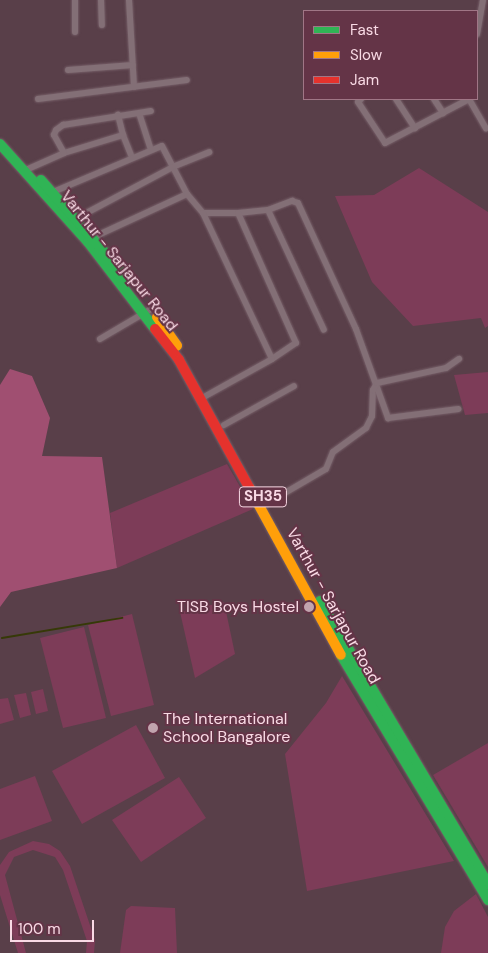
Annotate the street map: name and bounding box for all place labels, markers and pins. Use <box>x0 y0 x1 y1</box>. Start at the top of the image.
place label: TISB Boys Hostel <box>177 597 299 617</box>
marker: TISB Boys Hostel <box>303 601 315 613</box>
place label: The International School Bangalore <box>163 709 290 747</box>
marker: The International School Bangalore <box>147 722 159 734</box>

